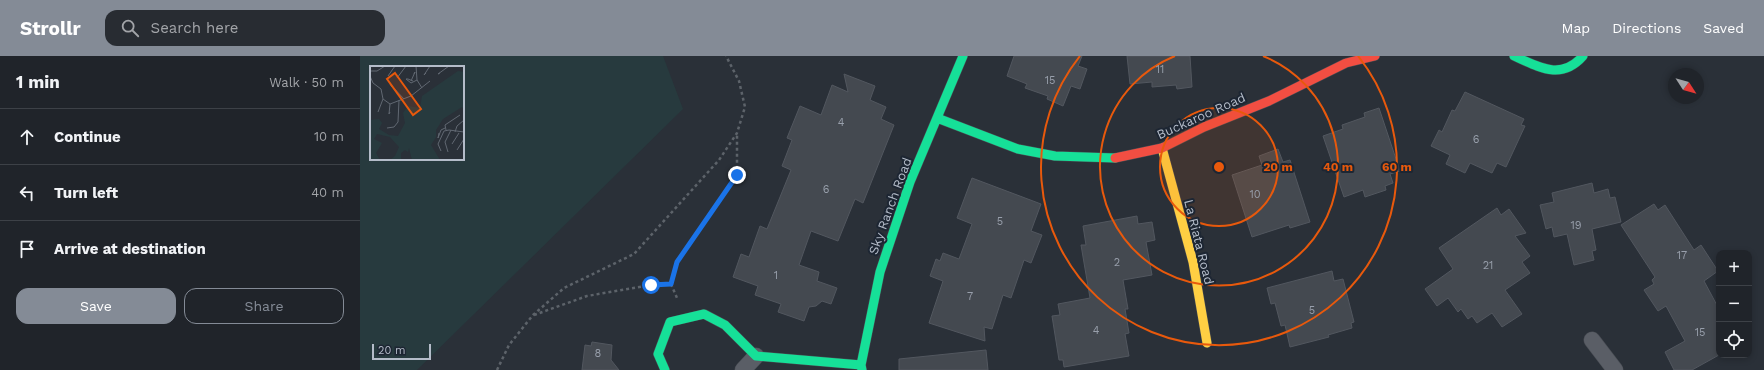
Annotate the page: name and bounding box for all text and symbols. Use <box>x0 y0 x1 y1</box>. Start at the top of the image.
search box <box>105 10 385 46</box>
text: Strollr <box>20 17 81 40</box>
icon: search <box>119 17 141 39</box>
text: Search here <box>151 19 239 37</box>
text: Map <box>1562 20 1590 36</box>
text: Directions <box>1612 20 1681 36</box>
text: Saved <box>1703 20 1744 36</box>
house number: 11 <box>1156 63 1164 76</box>
inset map <box>370 66 464 160</box>
north arrow <box>1668 68 1704 104</box>
text: 1 min <box>16 72 60 92</box>
house number: 15 <box>1045 74 1055 87</box>
text: Walk · 50 m <box>269 75 344 90</box>
street label: Buckaroo Road <box>1154 90 1248 142</box>
house number: 4 <box>838 116 845 129</box>
icon: ahead <box>16 126 38 148</box>
text: Continue <box>54 128 121 146</box>
text: 10 m <box>314 129 344 144</box>
house number: 6 <box>1473 133 1480 146</box>
street label: Sky Ranch Road <box>865 155 915 257</box>
centre of rings <box>1212 160 1226 174</box>
text: 20 m <box>1263 160 1293 174</box>
text: 40 m <box>1323 160 1353 174</box>
text: 60 m <box>1382 160 1412 174</box>
route end <box>728 166 746 184</box>
icon: left <box>16 182 38 204</box>
house number: 6 <box>823 183 830 196</box>
text: Turn left <box>54 184 118 202</box>
text: 40 m <box>311 185 344 200</box>
house number: 10 <box>1249 188 1261 201</box>
street label: La Riata Road <box>1181 198 1217 286</box>
house number: 5 <box>997 215 1003 228</box>
house number: 19 <box>1570 219 1582 232</box>
icon: arrive <box>16 238 38 260</box>
text: Arrive at destination <box>54 240 206 258</box>
house number: 17 <box>1677 249 1687 262</box>
map controls <box>1716 250 1752 358</box>
button: + <box>1716 250 1752 286</box>
house number: 2 <box>1114 256 1120 269</box>
house number: 21 <box>1483 259 1493 272</box>
house number: 1 <box>774 269 778 282</box>
route start <box>642 276 660 294</box>
button: − <box>1716 286 1752 322</box>
button: Save <box>16 288 176 324</box>
button: Share <box>184 288 344 324</box>
house number: 7 <box>967 290 973 303</box>
house number: 5 <box>1309 304 1315 317</box>
button: locate <box>1716 322 1752 358</box>
house number: 4 <box>1093 324 1100 337</box>
house number: 15 <box>1695 326 1705 339</box>
scale bar <box>372 342 431 361</box>
text: 20 m <box>378 344 406 357</box>
house number: 8 <box>595 347 602 360</box>

